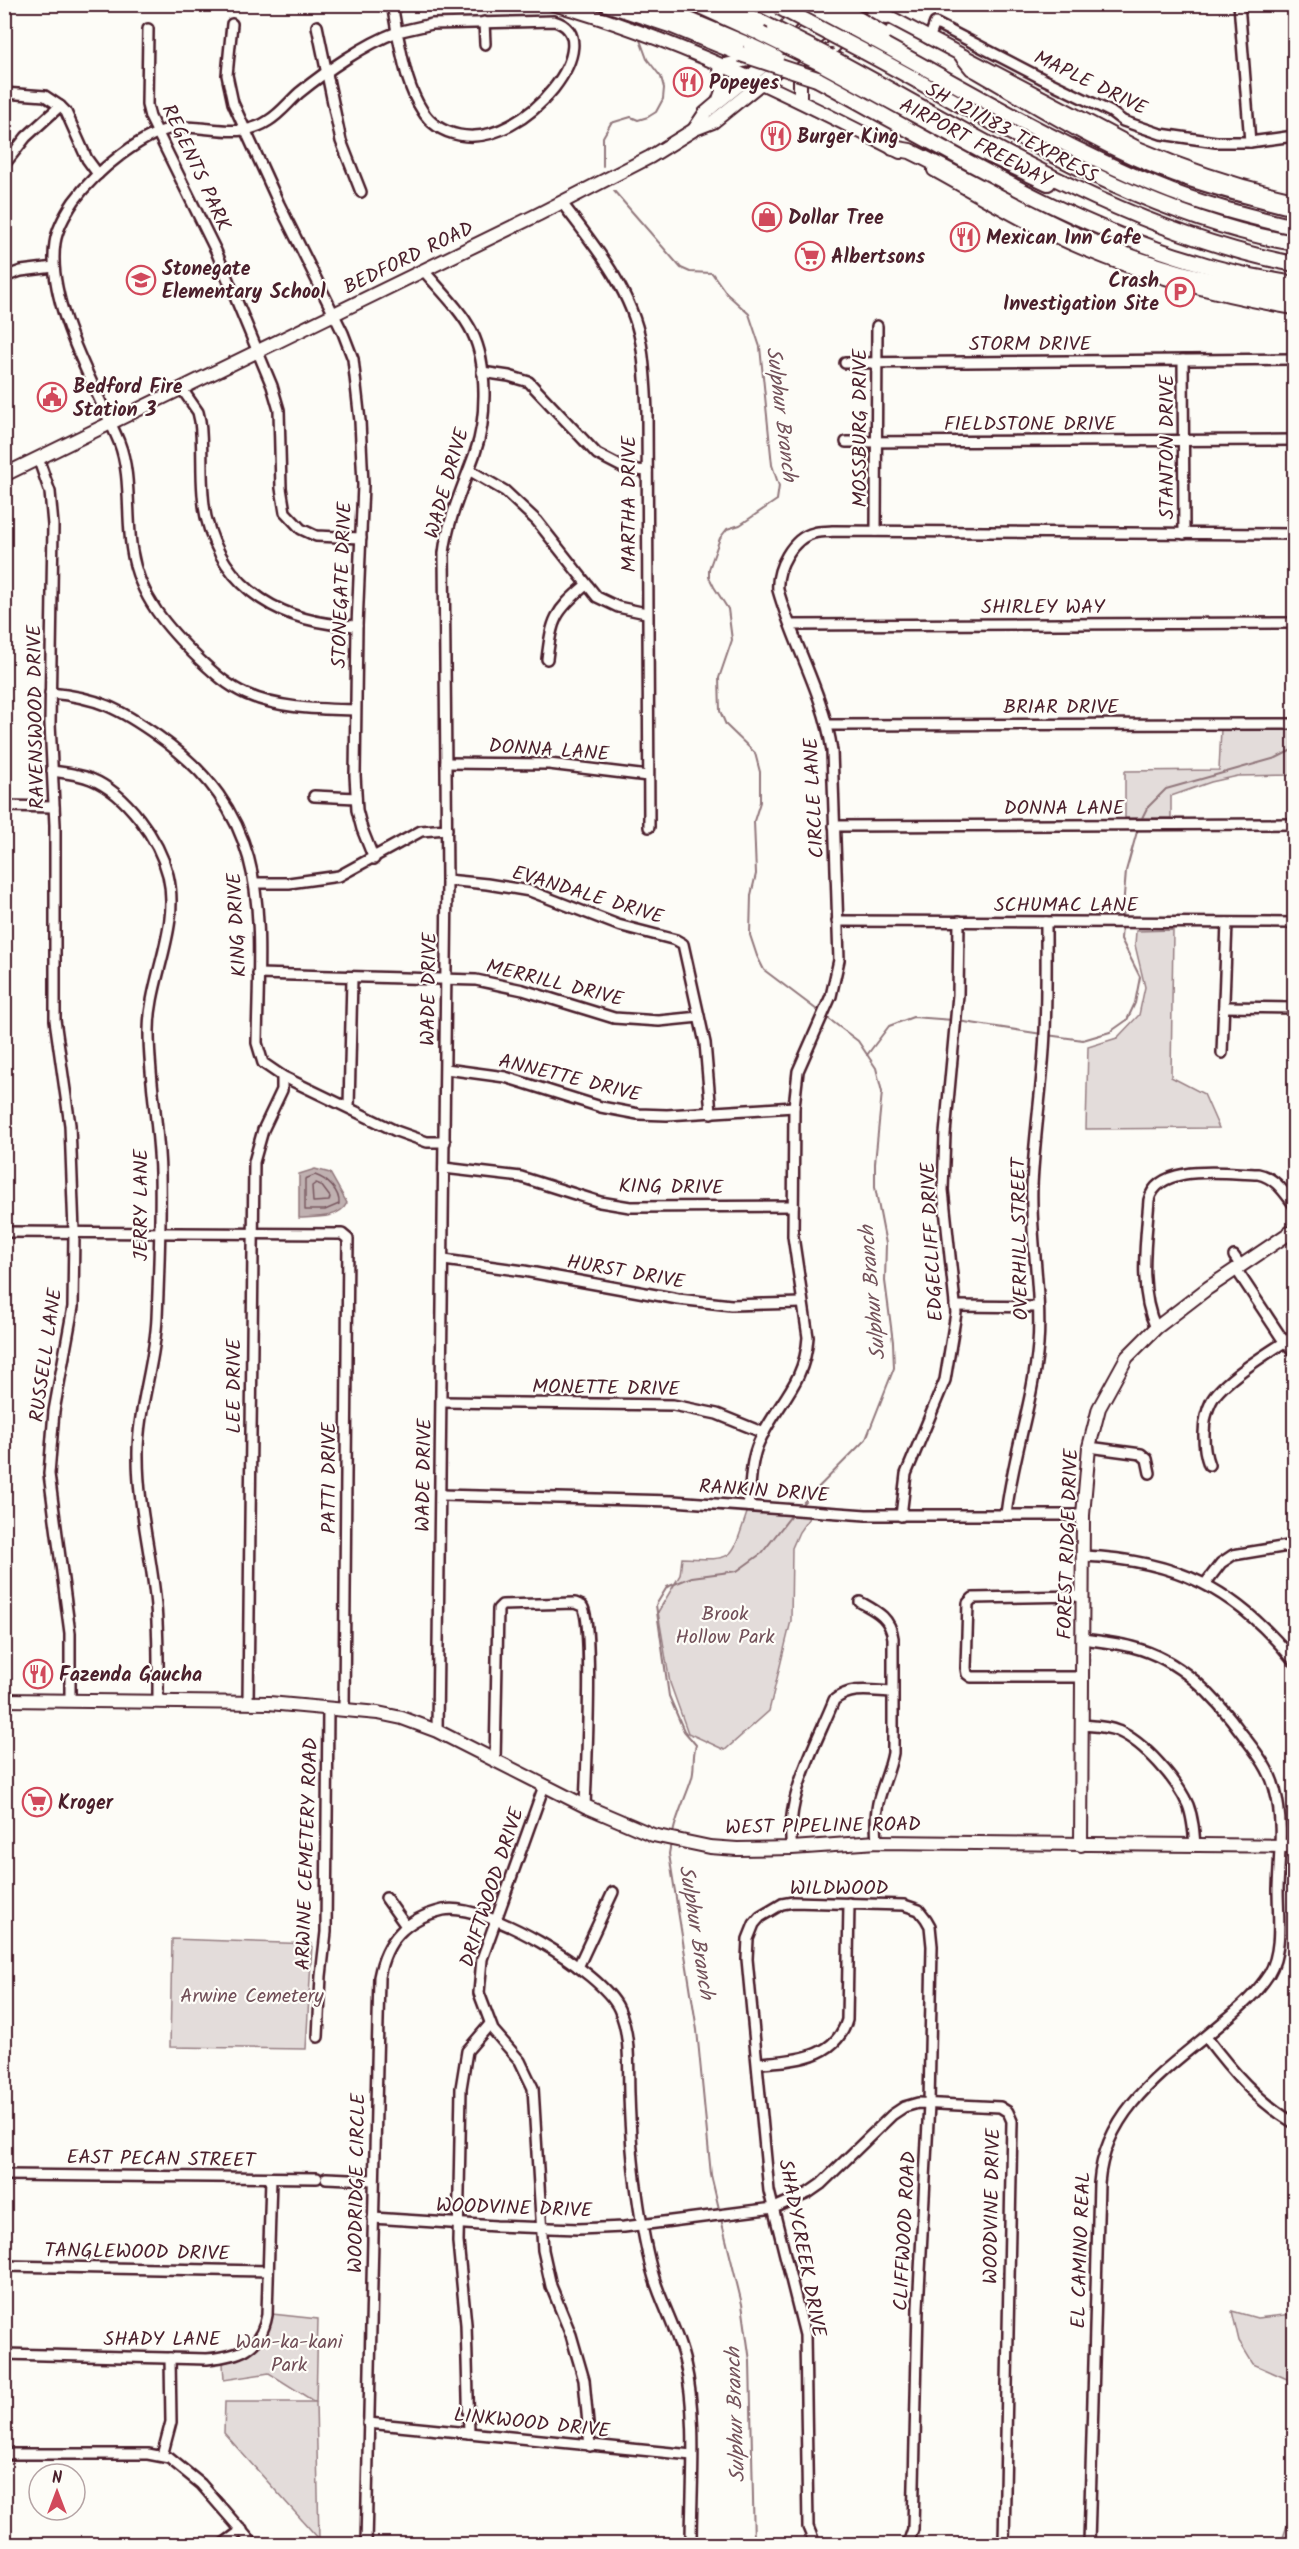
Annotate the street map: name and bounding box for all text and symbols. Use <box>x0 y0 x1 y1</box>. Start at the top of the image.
street label: MAPLE DRIVE <box>1028 43 1153 126</box>
restaurant icon: Popeyes <box>672 66 704 98</box>
place label: Popeyes <box>709 68 780 100</box>
street label: SH 121/183 TEXPRESS <box>919 75 1103 193</box>
street label: AIRPORT FREEWAY <box>893 90 1058 198</box>
street label: REGENTS PARK <box>152 99 239 237</box>
restaurant icon: Burger King <box>760 120 792 152</box>
place label: Burger King <box>797 122 899 154</box>
shop icon: Dollar Tree <box>751 201 783 233</box>
place label: Dollar Tree <box>788 203 884 235</box>
street label: BEDFORD ROAD <box>338 213 480 304</box>
restaurant icon: Mexican Inn Cafe <box>949 221 981 253</box>
place label: Mexican Inn Cafe <box>986 223 1142 255</box>
supermarket icon: Albertsons <box>794 240 826 272</box>
place label: Albertsons <box>831 242 926 274</box>
place label: Stonegate Elementary School <box>162 254 326 309</box>
school or university icon: Stonegate Elementary School <box>125 264 157 296</box>
place label: Crash Investigation Site <box>1003 266 1159 321</box>
parking icon: Crash Investigation Site <box>1164 276 1196 308</box>
street label: STORM DRIVE <box>969 329 1092 361</box>
water label: Sulphur Branch <box>756 345 805 485</box>
street label: MOSSBURG DRIVE <box>845 347 877 508</box>
place label: Bedford Fire Station 3 <box>73 372 183 427</box>
street label: STANTON DRIVE <box>1152 373 1184 519</box>
public building icon: Bedford Fire Station 3 <box>36 381 68 413</box>
street label: FIELDSTONE DRIVE <box>944 409 1117 441</box>
street label: WADE DRIVE <box>417 423 479 543</box>
street label: MARTHA DRIVE <box>614 434 646 573</box>
street label: STONEGATE DRIVE <box>324 500 362 669</box>
street label: SHIRLEY WAY <box>981 592 1106 624</box>
street label: RAVENSWOOD DRIVE <box>19 623 55 810</box>
street label: BRIAR DRIVE <box>1003 692 1120 724</box>
street label: DONNA LANE <box>488 731 611 771</box>
street label: CIRCLE LANE <box>796 735 834 859</box>
street label: DONNA LANE <box>1004 793 1126 825</box>
street label: EVANDALE DRIVE <box>508 858 668 935</box>
street label: KING DRIVE <box>219 870 257 978</box>
street label: SCHUMAC LANE <box>994 890 1139 922</box>
street label: WADE DRIVE <box>413 931 447 1046</box>
street label: MERRILL DRIVE <box>483 951 628 1017</box>
street label: ANNETTE DRIVE <box>495 1046 645 1112</box>
street label: JERRY LANE <box>126 1148 158 1261</box>
street label: OVERHILL STREET <box>1004 1155 1038 1321</box>
street label: EDGECLIFF DRIVE <box>913 1160 953 1322</box>
street label: KING DRIVE <box>618 1171 725 1205</box>
water label: Sulphur Branch <box>851 1222 896 1362</box>
street label: HURST DRIVE <box>564 1247 689 1299</box>
street label: RUSSELL LANE <box>22 1285 72 1424</box>
street label: LEE DRIVE <box>219 1337 251 1434</box>
street label: MONETTE DRIVE <box>532 1372 681 1406</box>
street label: WADE DRIVE <box>408 1417 442 1532</box>
street label: PATTI DRIVE <box>314 1421 346 1534</box>
street label: FOREST RIDGE DRIVE <box>1050 1447 1088 1640</box>
street label: RANKIN DRIVE <box>698 1471 831 1513</box>
park label: Brook Hollow Park <box>675 1599 775 1654</box>
restaurant icon: Fazenda Gaucha <box>22 1658 54 1690</box>
place label: Fazenda Gaucha <box>59 1660 202 1692</box>
street label: ARWINE CEMETERY ROAD <box>288 1737 328 1971</box>
supermarket icon: Kroger <box>21 1786 53 1818</box>
place label: Kroger <box>58 1788 114 1820</box>
street label: DRIFTWOOD DRIVE <box>452 1802 534 1972</box>
street label: WEST PIPELINE ROAD <box>725 1809 921 1845</box>
water label: Sulphur Branch <box>669 1863 723 2003</box>
street label: WILDWOOD <box>790 1873 888 1905</box>
park label: Arwine Cemetery <box>180 1981 324 2013</box>
street label: WOODRIDGE CIRCLE <box>340 2091 376 2273</box>
street label: WOODVINE DRIVE <box>976 2126 1010 2284</box>
street label: EAST PECAN STREET <box>66 2142 258 2178</box>
street label: CLIFFWOOD ROAD <box>886 2150 926 2312</box>
street label: SHADYCREEK DRIVE <box>768 2157 834 2341</box>
street label: EL CAMINO REAL <box>1063 2171 1101 2329</box>
street label: WOODVINE DRIVE <box>435 2190 594 2228</box>
street label: TANGLEWOOD DRIVE <box>44 2235 231 2271</box>
street label: SHADY LANE <box>104 2324 222 2356</box>
park label: Wan-ka-kani Park <box>236 2327 344 2382</box>
water label: Sulphur Branch <box>718 2345 755 2483</box>
street label: LINKWOOD DRIVE <box>452 2400 613 2448</box>
north arrow <box>27 2462 87 2522</box>
text: N <box>52 2466 62 2491</box>

